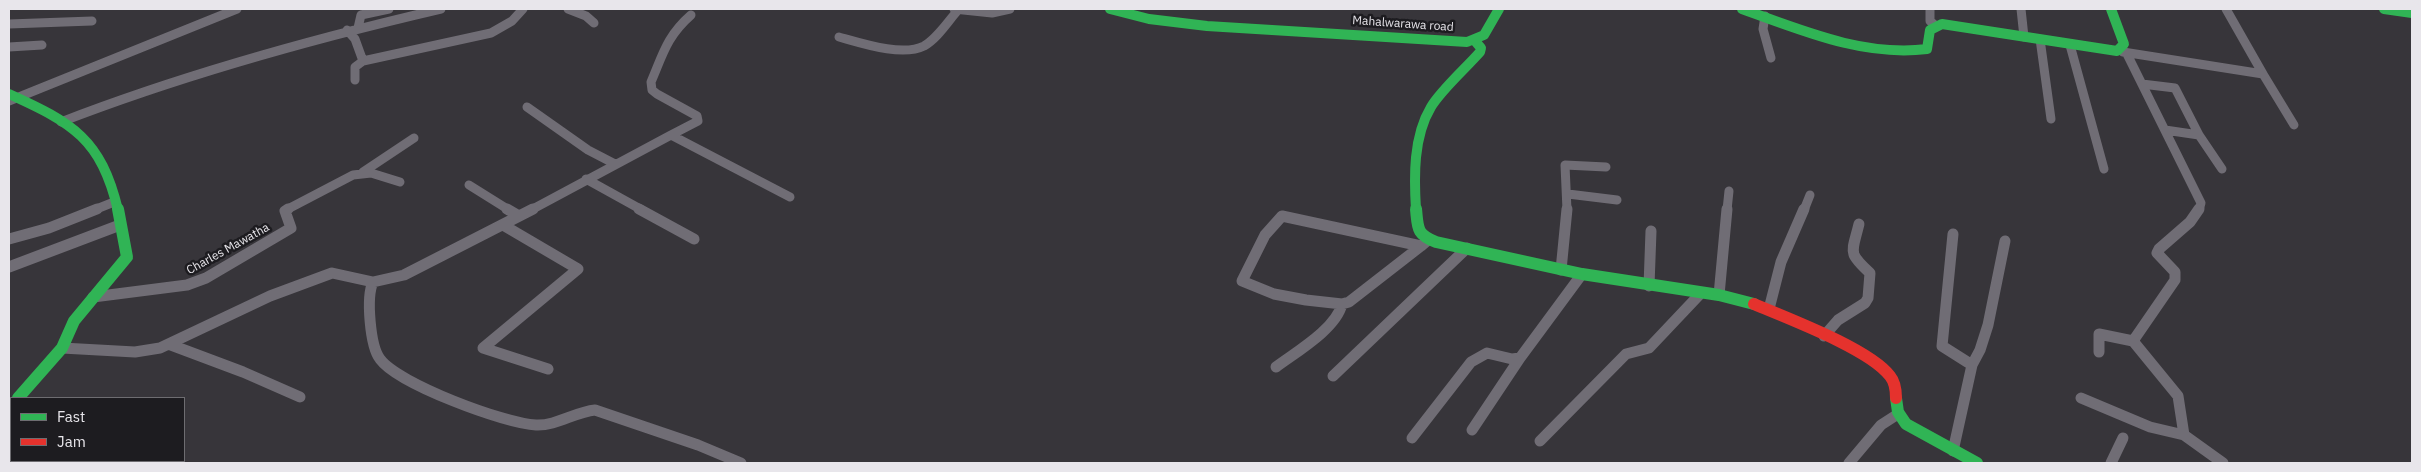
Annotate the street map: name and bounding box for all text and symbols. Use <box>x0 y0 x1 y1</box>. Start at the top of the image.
street label: Mahalwarawa road <box>1352 13 1454 35</box>
street label: Charles Mawatha <box>184 220 272 278</box>
legend <box>10 397 185 462</box>
text: Fast <box>57 407 85 426</box>
text: Jam <box>57 432 86 451</box>

